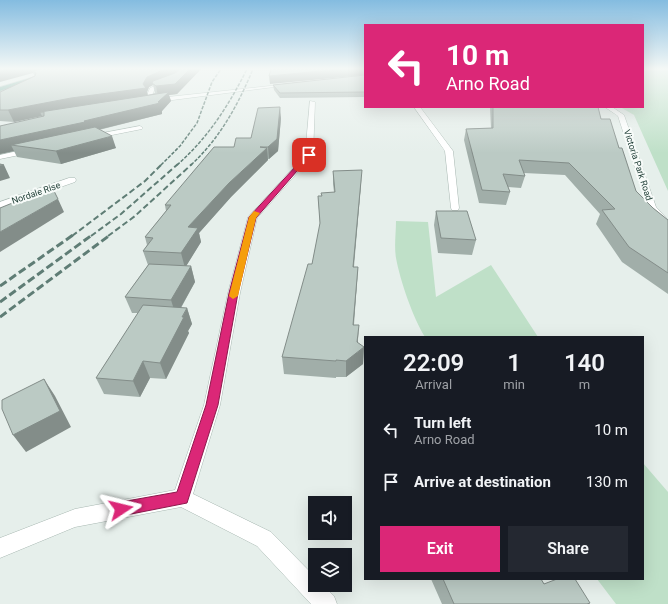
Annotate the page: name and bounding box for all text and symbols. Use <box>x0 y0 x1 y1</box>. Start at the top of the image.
text: 10 m <box>446 39 509 72</box>
icon: left <box>380 40 432 92</box>
text: Arno Road <box>446 73 530 94</box>
street label: Victoria Park Road <box>622 128 654 202</box>
pin <box>292 138 326 172</box>
icon: arrive <box>298 144 320 166</box>
street label: Nordale Rise <box>10 180 62 206</box>
text: 22:09 <box>403 349 464 377</box>
text: 1 <box>507 349 521 377</box>
text: 140 <box>564 349 605 377</box>
text: Arrival <box>415 377 452 392</box>
text: min <box>503 377 525 392</box>
text: m <box>579 377 590 392</box>
text: Turn left <box>414 414 471 432</box>
icon: left <box>380 419 402 441</box>
text: 10 m <box>594 421 628 439</box>
text: Arno Road <box>414 432 475 447</box>
icon: arrive <box>380 471 402 493</box>
text: Arrive at destination <box>414 473 551 491</box>
text: 130 m <box>586 473 628 491</box>
position arrow <box>100 488 142 530</box>
map controls <box>308 496 352 592</box>
button: sound <box>308 496 352 540</box>
button: Exit <box>380 526 500 572</box>
button: Share <box>508 526 628 572</box>
button: layers <box>308 548 352 592</box>

